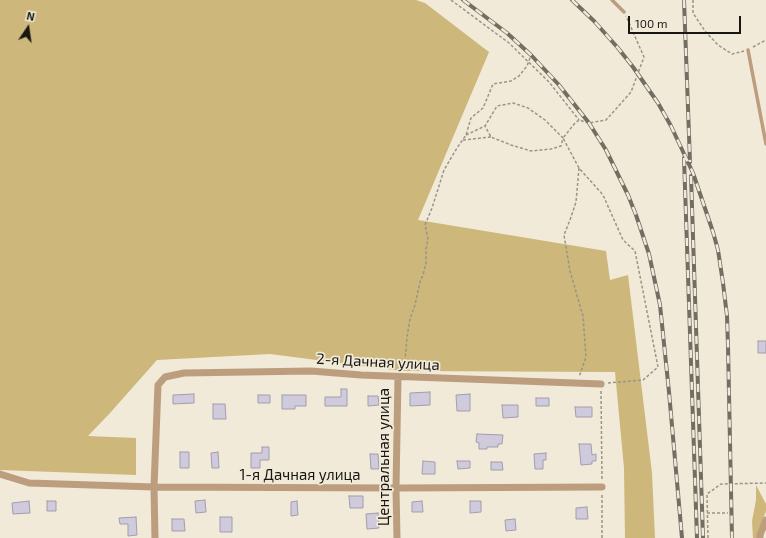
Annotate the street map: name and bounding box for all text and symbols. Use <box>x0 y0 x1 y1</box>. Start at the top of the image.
north arrow <box>8 8 48 48</box>
scale bar <box>630 8 743 34</box>
text: N <box>25 9 36 23</box>
text: 100 m <box>635 16 667 30</box>
street label: 2-я Дачная улица <box>316 350 440 374</box>
street label: Центральная улица <box>375 388 393 526</box>
street label: 1-я Дачная улица <box>239 466 361 484</box>

